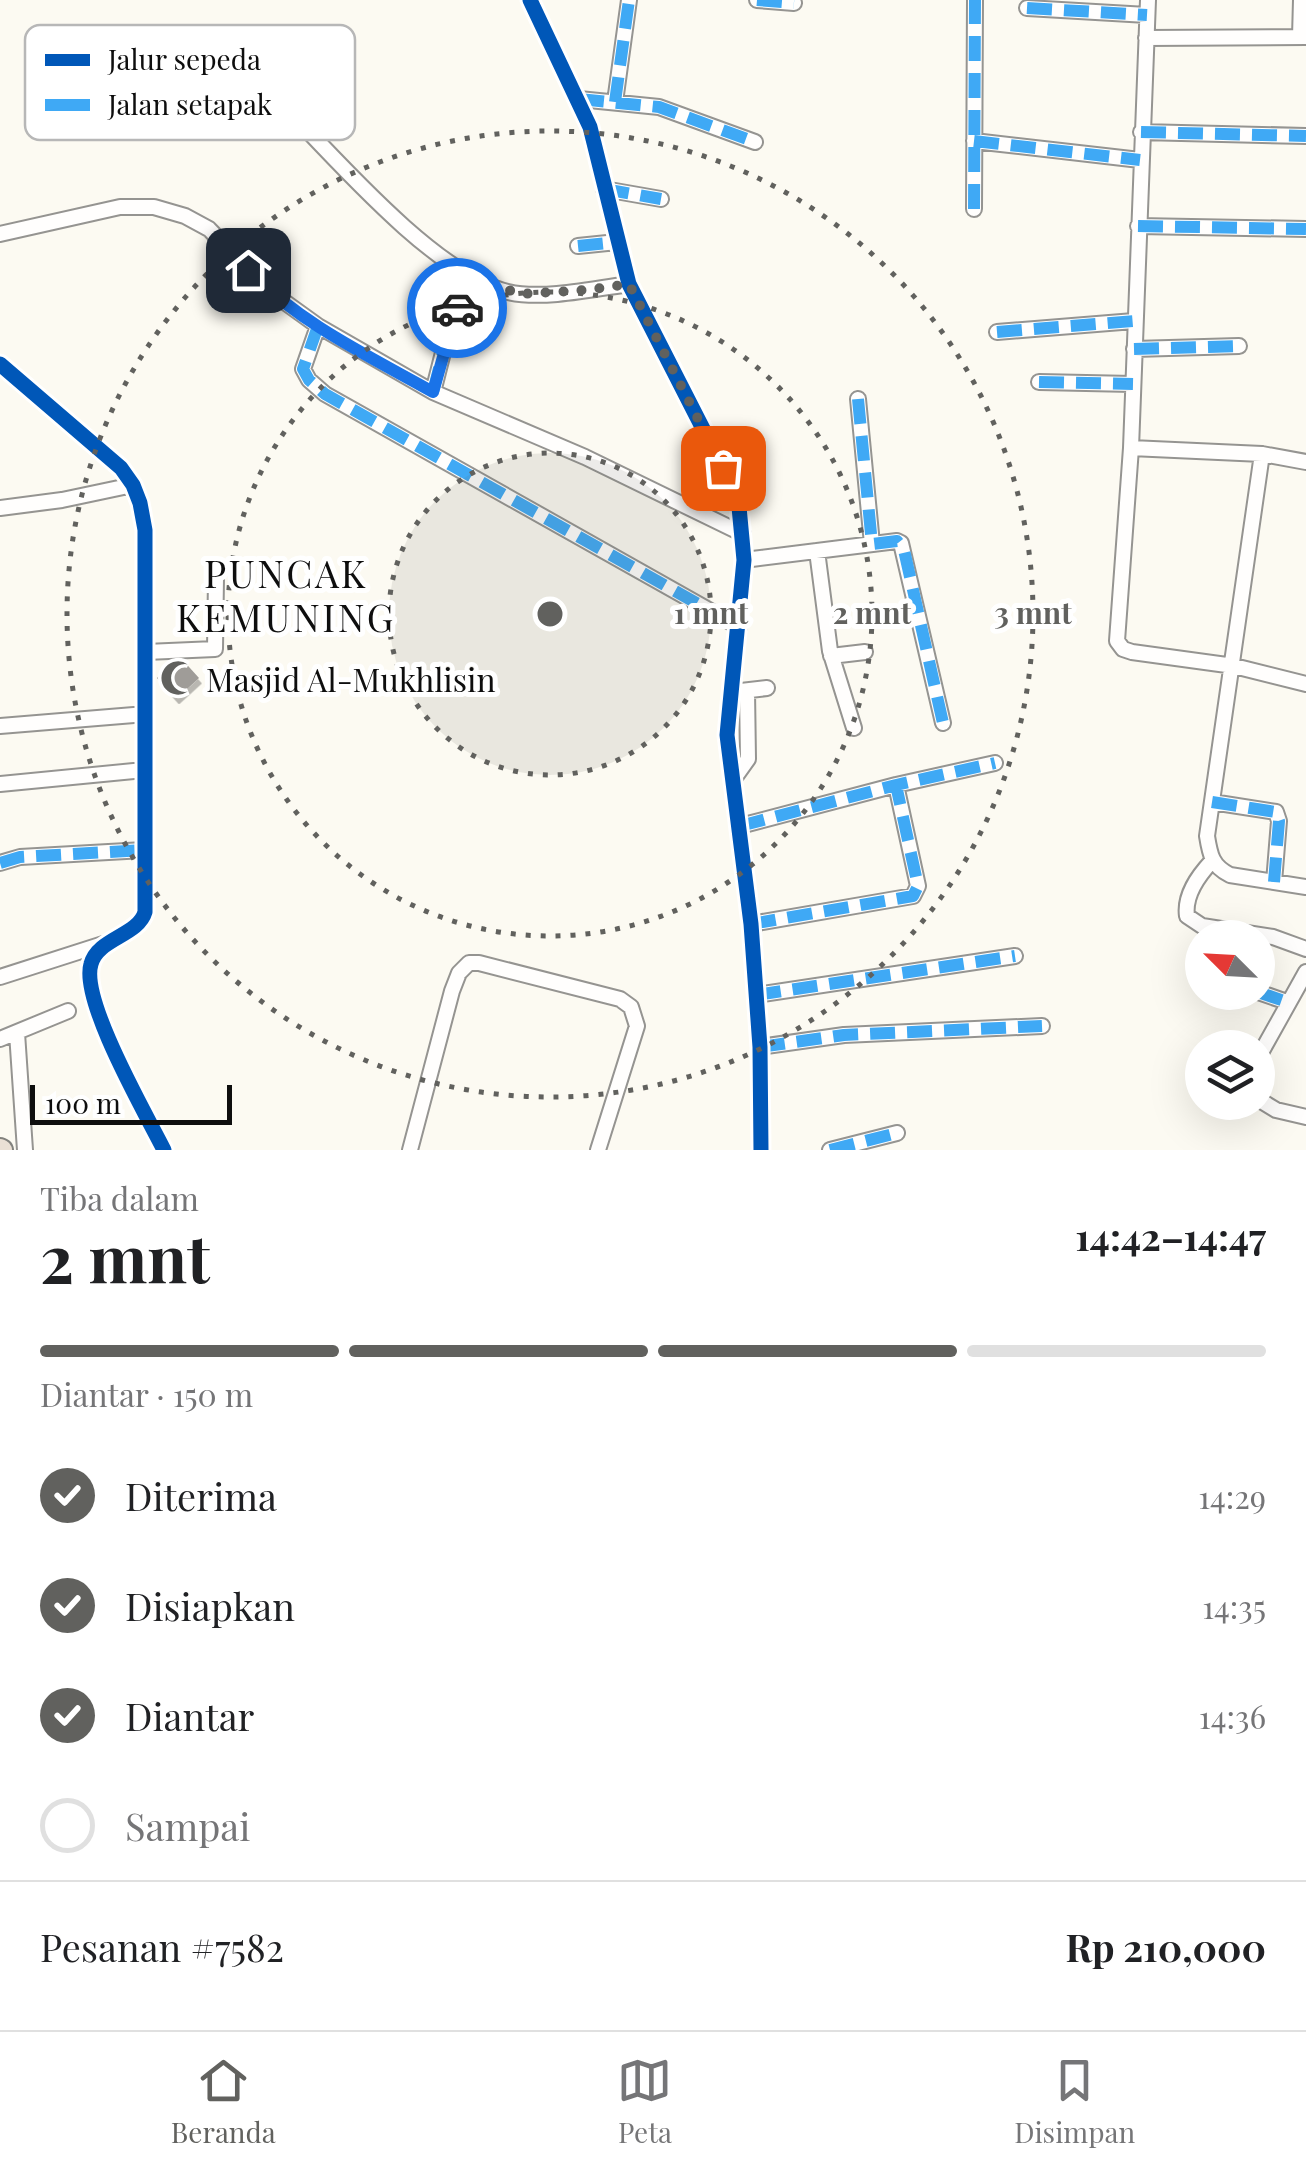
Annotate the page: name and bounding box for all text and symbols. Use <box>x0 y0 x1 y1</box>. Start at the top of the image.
legend <box>25 25 355 140</box>
text: Jalur sepeda <box>107 40 261 77</box>
text: Jalan setapak <box>107 85 273 122</box>
pin <box>206 228 291 313</box>
icon: home <box>221 243 276 298</box>
courier <box>407 258 507 358</box>
icon: car <box>430 281 485 336</box>
pin <box>681 426 766 511</box>
icon: bag <box>696 441 751 496</box>
district label: PUNCAK KEMUNING <box>176 547 396 642</box>
text: 1 mnt <box>674 592 749 632</box>
text: 2 mnt <box>833 592 912 632</box>
text: 3 mnt <box>994 592 1072 632</box>
centre of rings <box>532 596 568 632</box>
place label: Masjid Al-Mukhlisin <box>206 657 496 700</box>
mosque icon: Masjid Al-Mukhlisin <box>159 659 197 697</box>
north arrow <box>1185 920 1275 1010</box>
map controls <box>1185 920 1275 1120</box>
button: layers <box>1185 1030 1275 1120</box>
scale bar <box>30 1080 232 1124</box>
text: 100 m <box>45 1084 121 1121</box>
text: Tiba dalam <box>40 1176 199 1219</box>
text: 14:42–14:47 <box>1075 1210 1266 1261</box>
text: 2 mnt <box>40 1213 210 1299</box>
text: Diantar · 150 m <box>40 1372 253 1415</box>
icon: check <box>40 1468 95 1523</box>
text: Diterima <box>125 1470 277 1521</box>
text: 14:29 <box>1198 1474 1266 1517</box>
icon: check <box>40 1578 95 1633</box>
text: Disiapkan <box>125 1580 295 1631</box>
text: 14:35 <box>1202 1584 1266 1627</box>
icon: check <box>40 1688 95 1743</box>
text: Diantar <box>125 1690 255 1741</box>
text: 14:36 <box>1199 1694 1266 1737</box>
text: Sampai <box>125 1800 250 1851</box>
text: Pesanan #7582 <box>40 1921 284 1972</box>
text: Rp 210,000 <box>1066 1921 1266 1972</box>
tab: Beranda <box>171 2053 276 2150</box>
tab: Peta <box>617 2053 672 2150</box>
tab: Disimpan <box>1014 2053 1135 2150</box>

